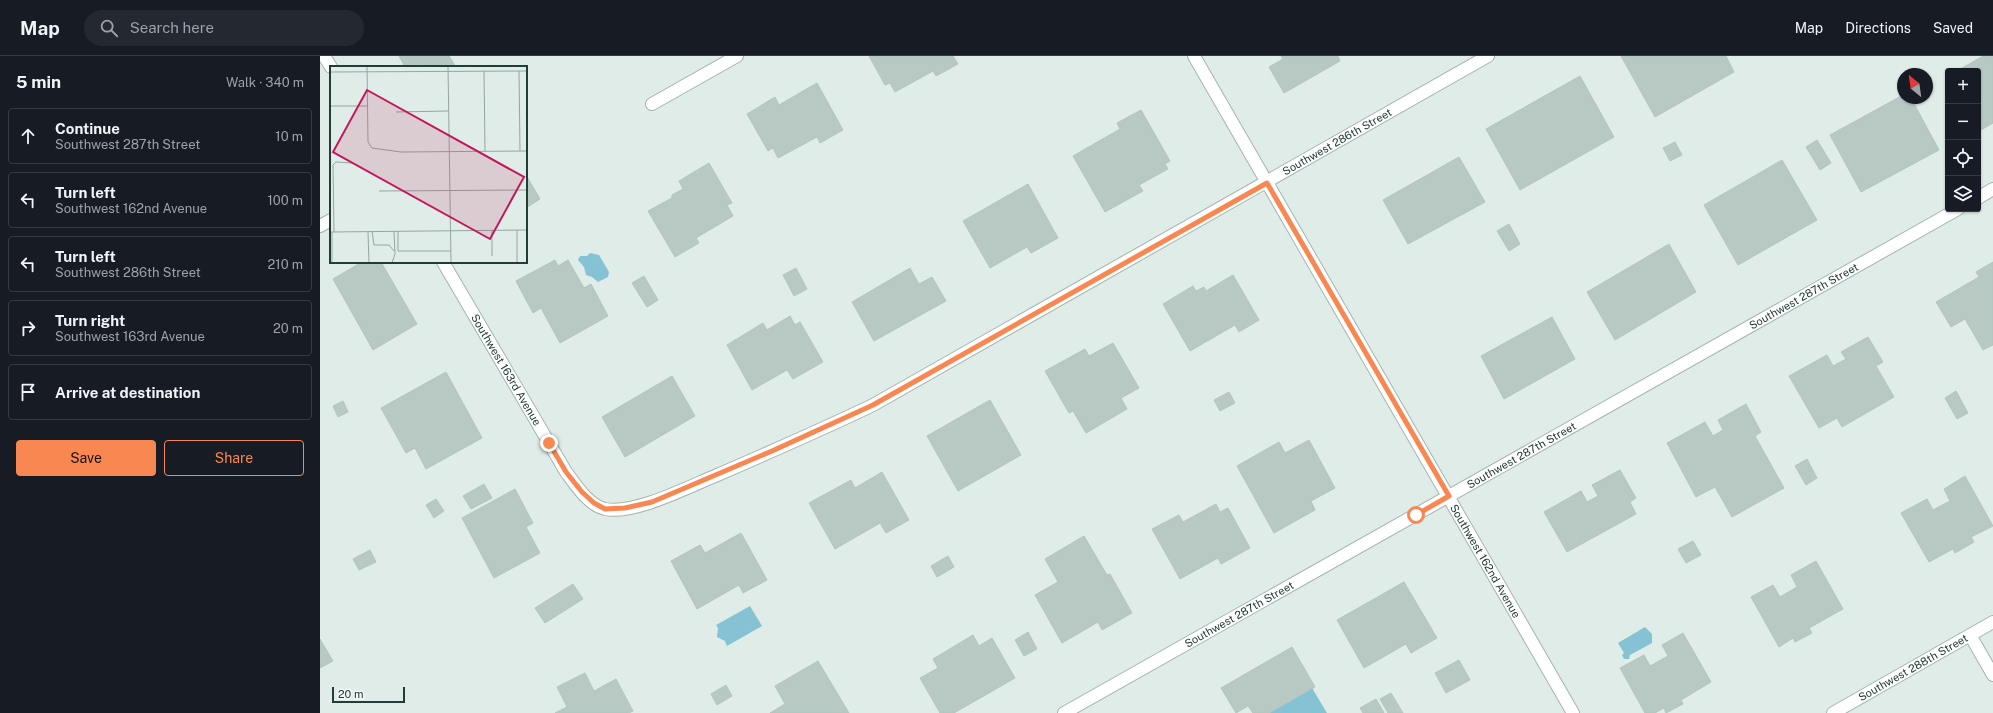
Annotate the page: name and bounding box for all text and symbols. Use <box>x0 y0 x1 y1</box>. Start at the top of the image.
search box <box>84 10 364 46</box>
text: Map <box>20 17 60 39</box>
icon: search <box>98 17 120 39</box>
text: Search here <box>130 19 214 36</box>
text: Map <box>1795 20 1823 36</box>
text: Directions <box>1845 20 1911 36</box>
text: Saved <box>1933 20 1973 36</box>
inset map <box>330 66 527 263</box>
north arrow <box>1897 68 1933 104</box>
map controls <box>1945 68 1981 212</box>
button: + <box>1945 68 1981 104</box>
text: 5 min <box>16 72 61 92</box>
text: Walk · 340 m <box>226 75 304 90</box>
button: − <box>1945 104 1981 140</box>
street label: Southwest 286th Street <box>1280 106 1394 177</box>
text: Continue <box>55 120 120 137</box>
icon: ahead <box>17 125 39 147</box>
text: 10 m <box>275 129 303 144</box>
text: Southwest 287th Street <box>55 137 200 152</box>
button: locate <box>1945 140 1981 176</box>
button: layers <box>1945 176 1981 212</box>
text: Turn left <box>55 184 116 201</box>
icon: left <box>17 189 39 211</box>
text: 100 m <box>267 193 303 208</box>
text: Southwest 162nd Avenue <box>55 201 207 216</box>
text: Turn left <box>55 248 116 265</box>
icon: left <box>17 253 39 275</box>
text: 210 m <box>268 257 303 272</box>
street label: Southwest 287th Street <box>1747 261 1860 332</box>
text: Southwest 286th Street <box>55 265 201 280</box>
text: Turn right <box>55 312 125 329</box>
street label: Southwest 163rd Avenue <box>469 312 543 428</box>
icon: right <box>17 317 39 339</box>
text: 20 m <box>273 321 303 336</box>
text: Southwest 163rd Avenue <box>55 329 205 344</box>
icon: arrive <box>17 381 39 403</box>
text: Arrive at destination <box>55 384 200 401</box>
street label: Southwest 287th Street <box>1465 420 1578 491</box>
route end <box>540 434 558 452</box>
button: Save <box>16 440 156 476</box>
button: Share <box>164 440 304 476</box>
street label: Southwest 162nd Avenue <box>1448 502 1523 620</box>
route start <box>1407 506 1425 524</box>
street label: Southwest 287th Street <box>1183 579 1296 650</box>
street label: Southwest 288th Street <box>1856 632 1970 703</box>
scale bar <box>332 685 405 704</box>
text: 20 m <box>338 688 363 700</box>

